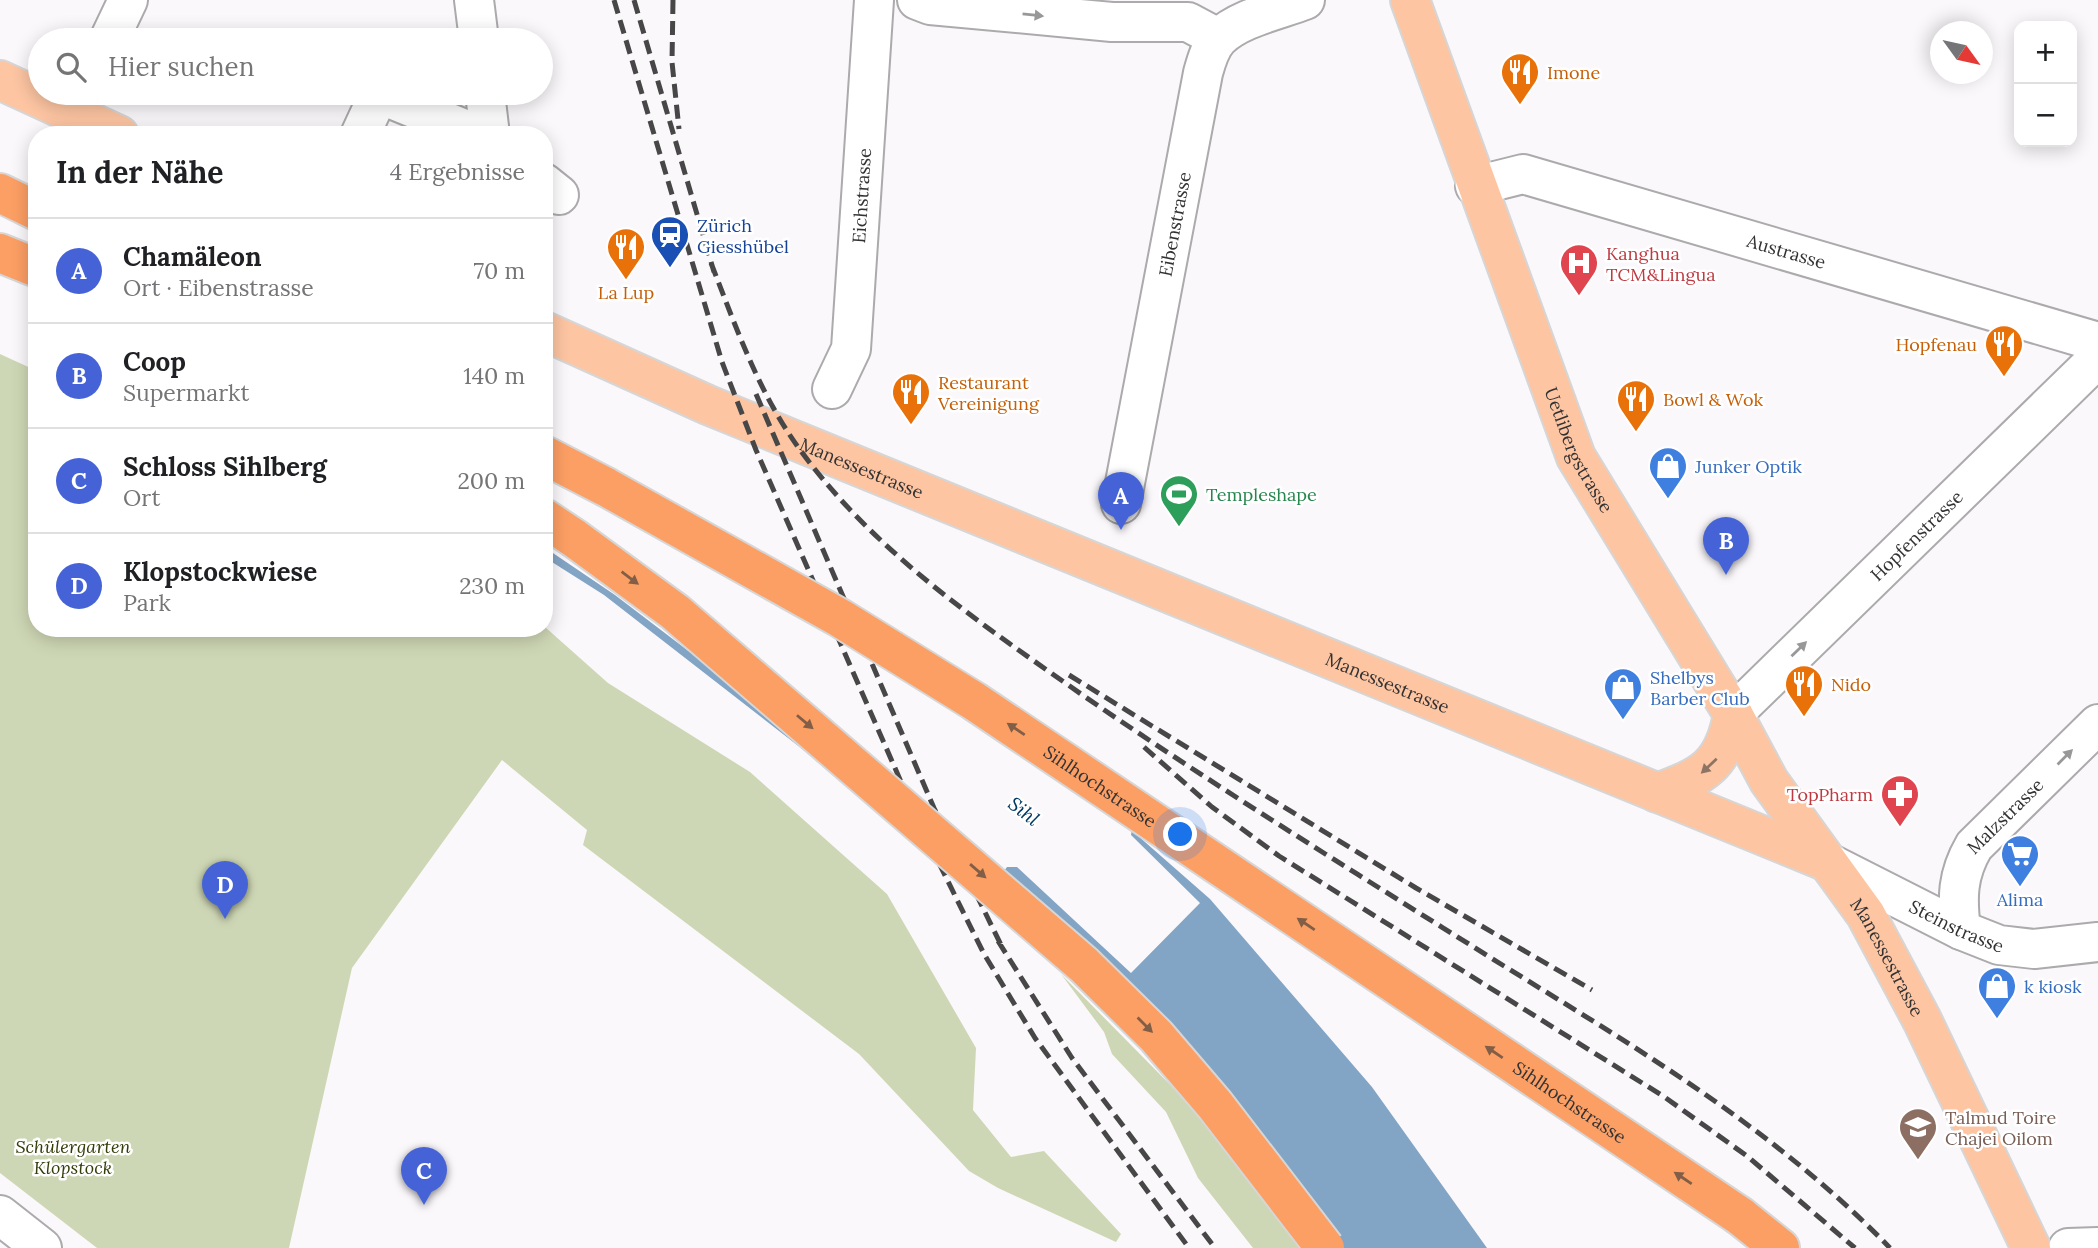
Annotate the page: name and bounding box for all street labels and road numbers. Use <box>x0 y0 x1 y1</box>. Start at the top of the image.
street label: Eichstrasse <box>846 147 876 244</box>
street label: Eibenstrasse <box>1153 169 1196 278</box>
street label: Austrasse <box>1744 228 1829 273</box>
street label: Uetlibergstrasse <box>1540 384 1619 517</box>
street label: Manessestrasse <box>796 432 927 503</box>
street label: Hopfenstrasse <box>1865 485 1968 585</box>
street label: Manessestrasse <box>1322 647 1453 718</box>
street label: Sihlhochstrasse <box>1039 740 1161 832</box>
street label: Malzstrasse <box>1962 773 2048 859</box>
street label: Manessestrasse <box>1846 893 1929 1020</box>
street label: Steinstrasse <box>1906 894 2008 957</box>
street label: Sihlhochstrasse <box>1509 1056 1631 1148</box>

